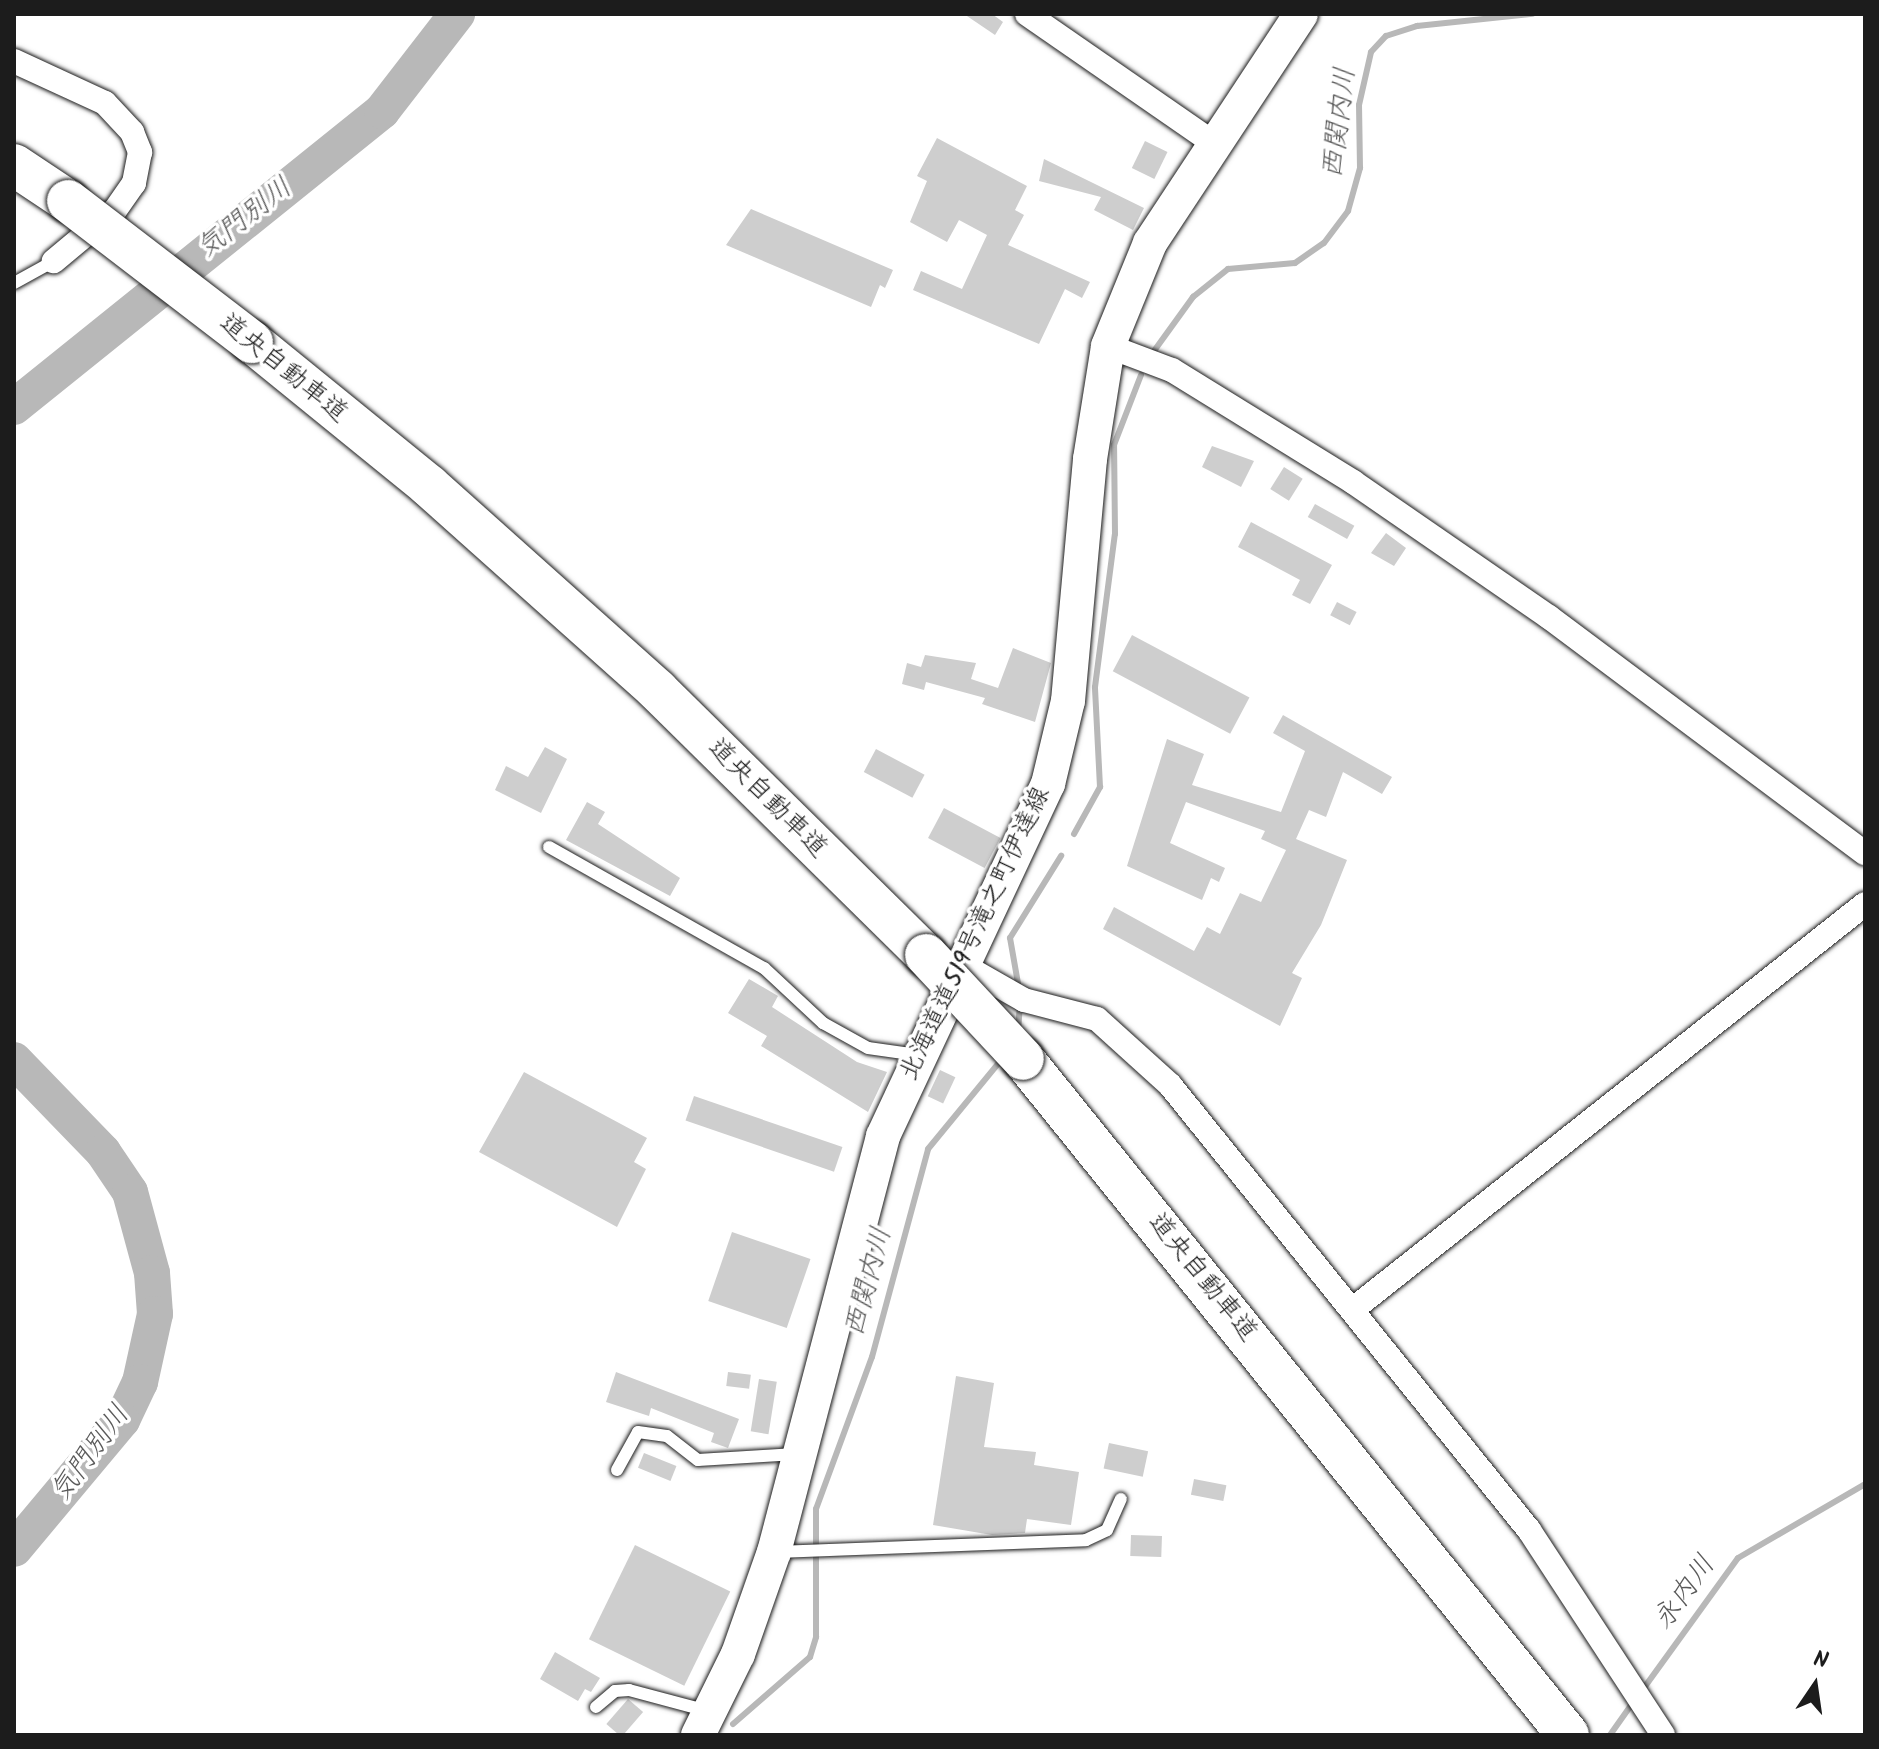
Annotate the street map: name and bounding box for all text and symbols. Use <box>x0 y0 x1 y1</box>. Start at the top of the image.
water label: 西関内川 <box>1317 65 1363 181</box>
water label: 気門別川 <box>191 171 299 267</box>
street label: 道央自動車道 <box>213 308 353 430</box>
street label: 道央自動車道 <box>701 733 833 865</box>
street label: 北海道道519号滝之町伊達線 <box>894 782 1058 1086</box>
street label: 道央自動車道 <box>1141 1208 1263 1348</box>
water label: 西関内川 <box>838 1224 900 1340</box>
water label: 気門別川 <box>44 1399 138 1509</box>
water label: 永内川 <box>1647 1549 1723 1637</box>
text: N <box>1810 1643 1831 1680</box>
north arrow <box>1775 1645 1855 1725</box>

